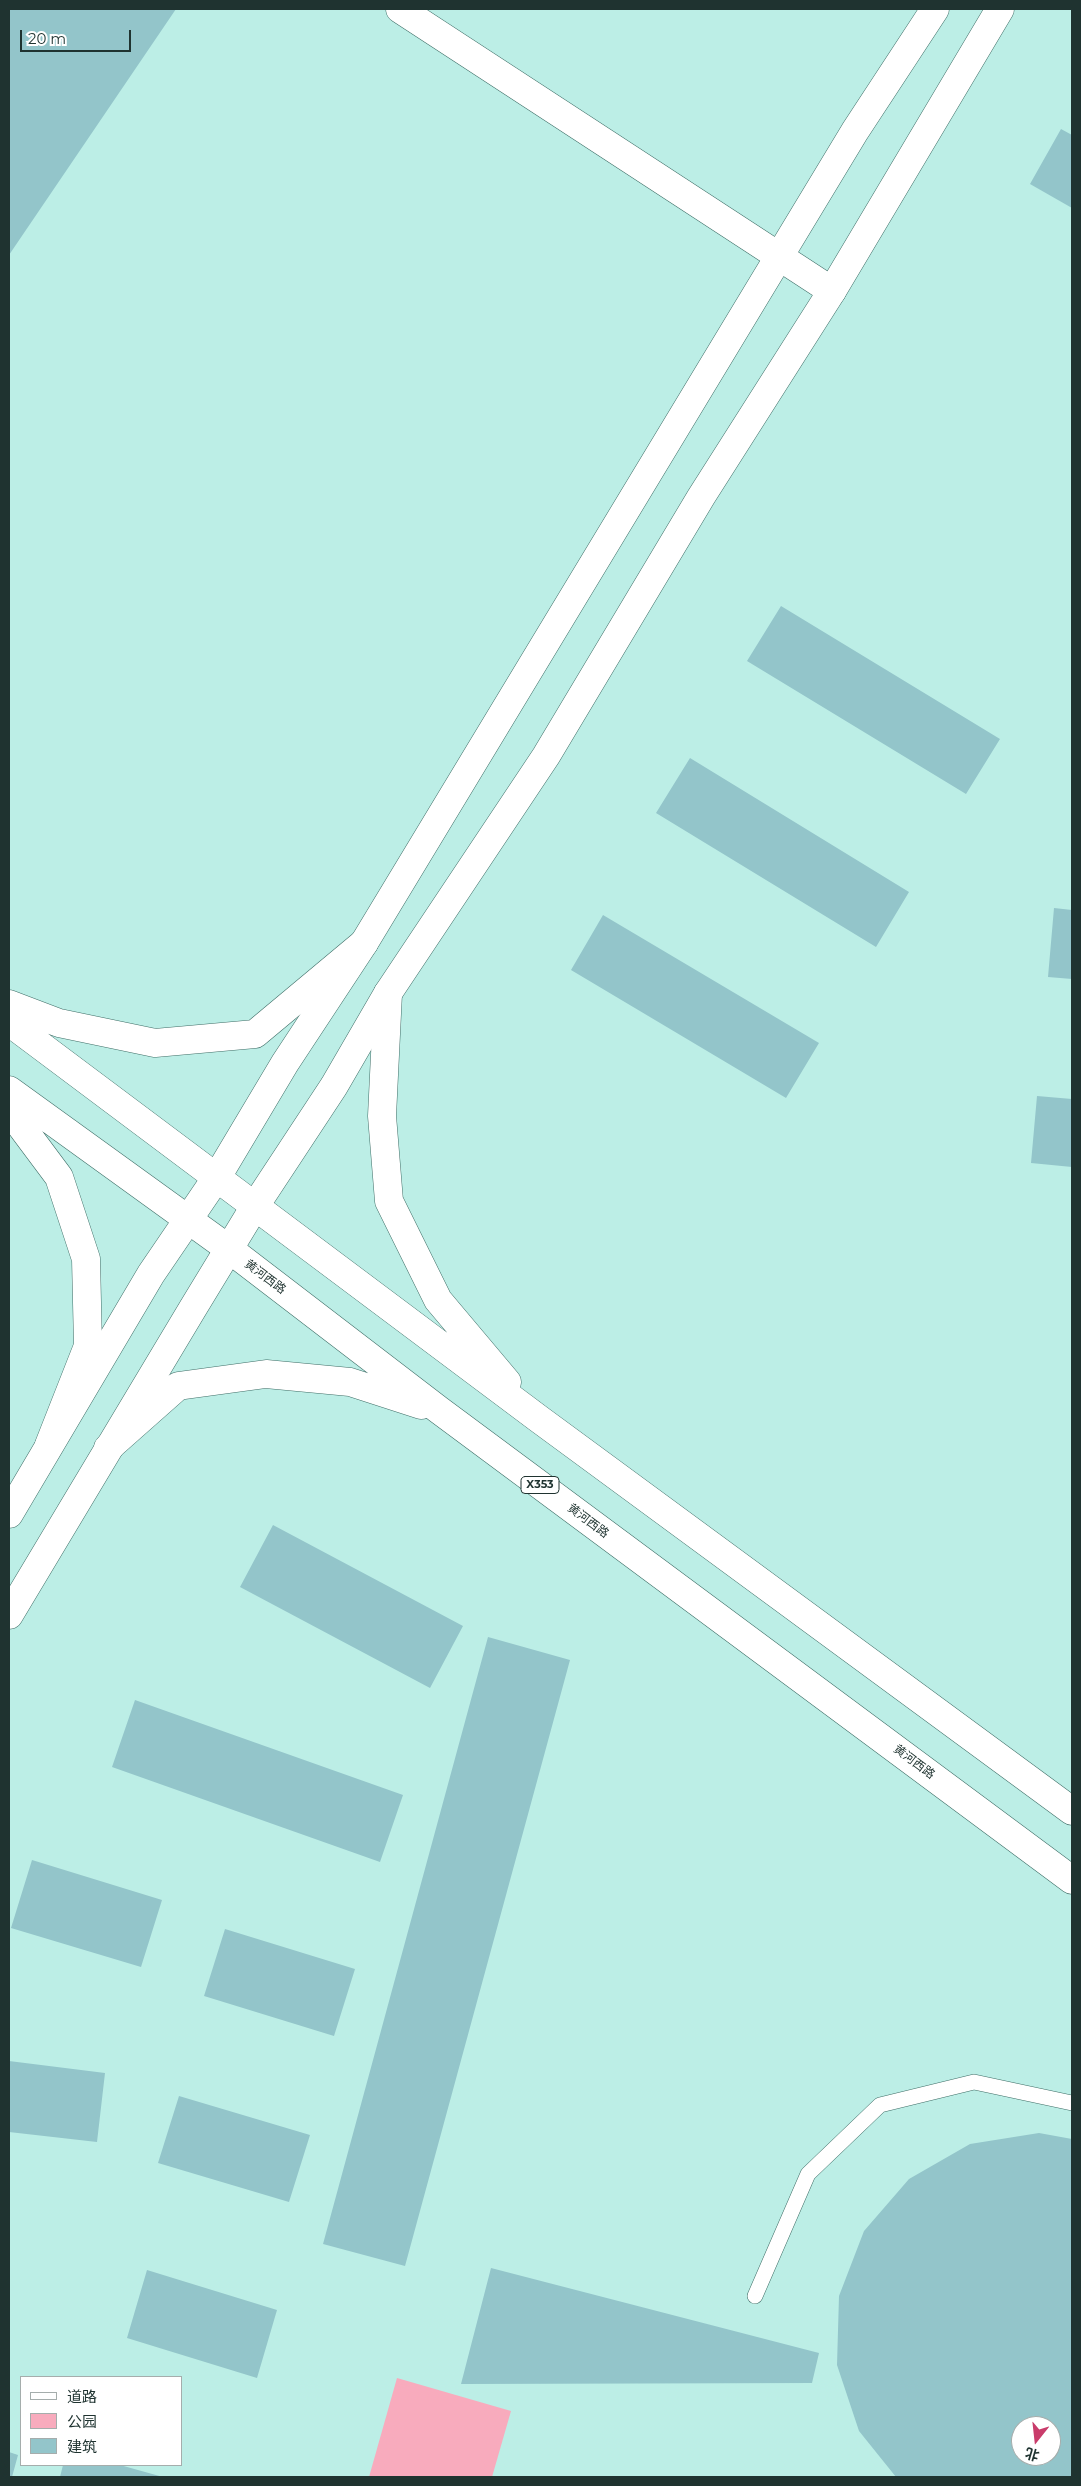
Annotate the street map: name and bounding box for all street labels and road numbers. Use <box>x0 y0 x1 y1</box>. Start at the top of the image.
street label: 黄河西路 <box>241 1257 289 1297</box>
road number: X353 <box>521 1476 559 1494</box>
street label: 黄河西路 <box>564 1501 612 1541</box>
street label: 黄河西路 <box>890 1742 938 1782</box>

